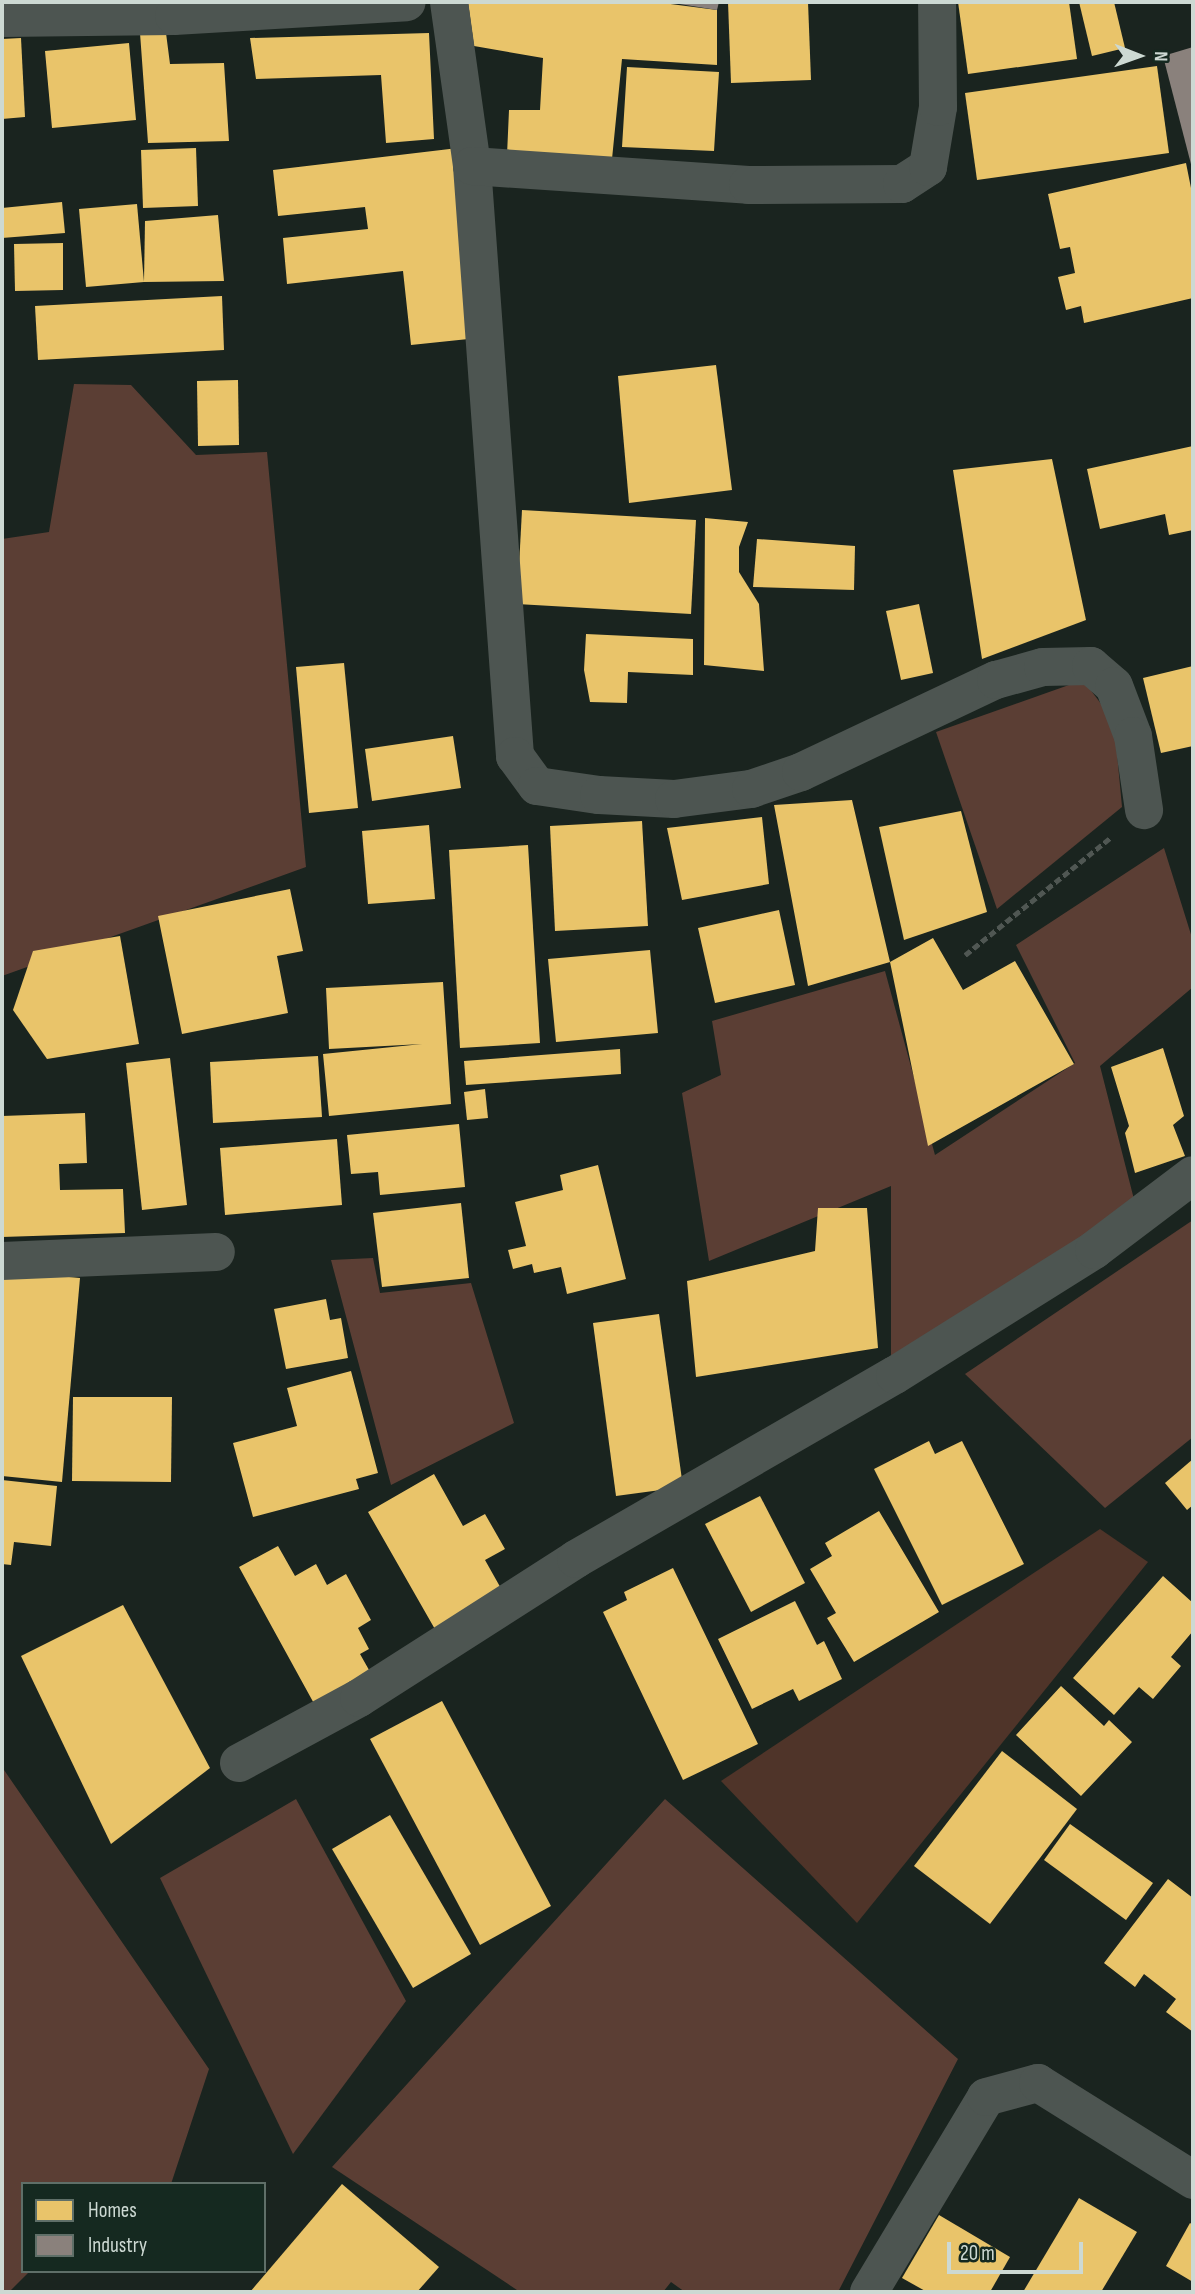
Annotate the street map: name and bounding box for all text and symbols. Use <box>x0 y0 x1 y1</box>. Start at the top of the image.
north arrow <box>1104 21 1174 91</box>
text: N <box>1149 51 1172 62</box>
legend <box>21 2182 266 2273</box>
text: Homes <box>88 2198 137 2223</box>
scale bar <box>950 2228 1086 2272</box>
text: Industry <box>88 2233 147 2258</box>
text: 20 m <box>960 2241 995 2266</box>

